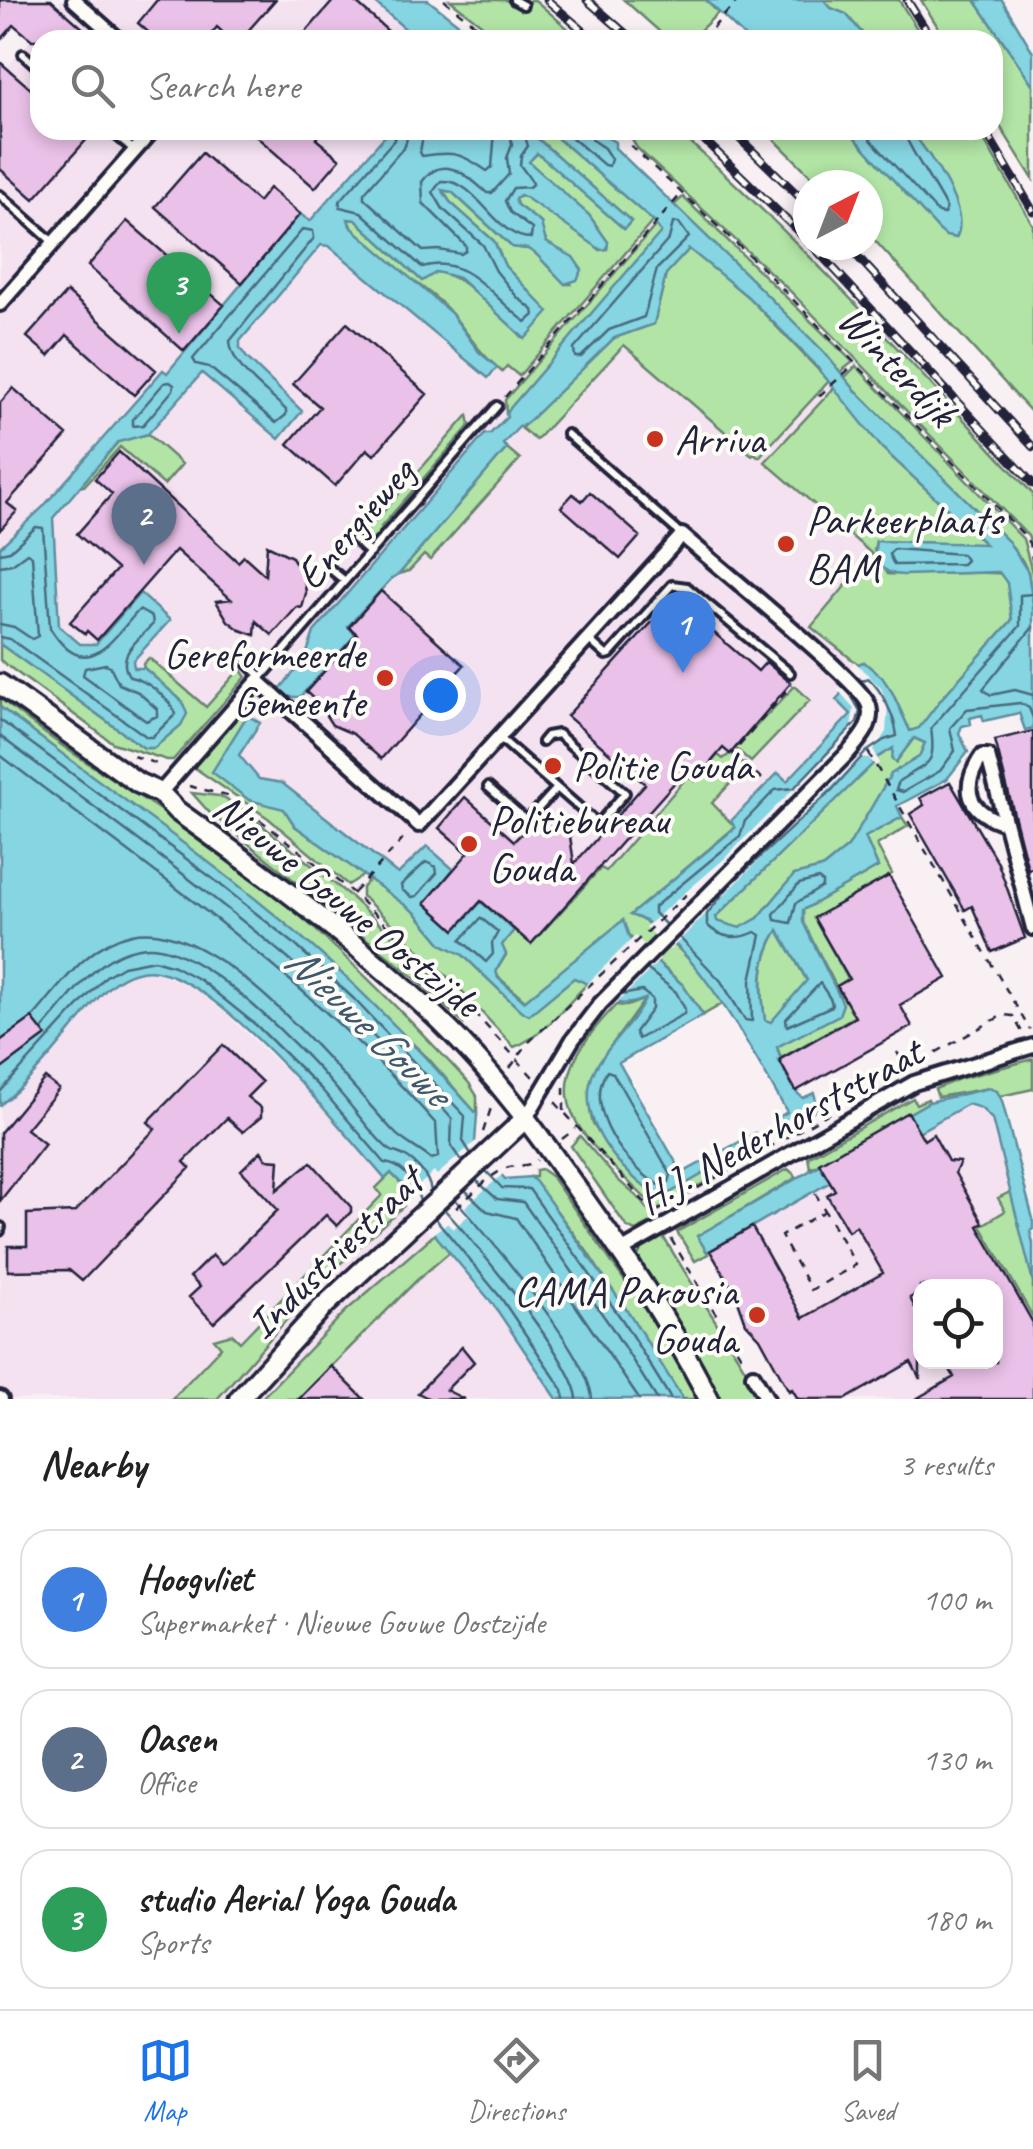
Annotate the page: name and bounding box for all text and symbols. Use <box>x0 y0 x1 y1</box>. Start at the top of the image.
search box <box>30 30 1003 140</box>
icon: search <box>65 58 120 113</box>
text: Search here <box>145 62 300 109</box>
north arrow <box>793 170 883 260</box>
pin: 3 <box>146 252 212 334</box>
street label: Winterdijk <box>826 294 970 440</box>
place label: Arriva <box>675 413 768 466</box>
marker: Arriva <box>644 428 666 450</box>
street label: Energieweg <box>284 445 428 600</box>
pin: 2 <box>112 482 176 565</box>
place label: Parkeerplaats BAM <box>806 494 1005 595</box>
marker: Parkeerplaats BAM <box>775 533 797 555</box>
pin: 1 <box>650 590 716 673</box>
place label: Gereformeerde Gemeente <box>164 628 368 729</box>
marker: Gereformeerde Gemeente <box>374 667 396 689</box>
your location <box>415 670 466 721</box>
place label: Politie Gouda <box>573 740 755 793</box>
marker: Politie Gouda <box>542 755 564 777</box>
street label: Nieuwe Gouwe Oostzijde <box>203 782 491 1028</box>
place label: Politiebureau Gouda <box>489 794 671 895</box>
marker: Politiebureau Gouda <box>458 833 480 855</box>
water label: Nieuwe Gouwe <box>274 933 462 1117</box>
street label: H.J. Nederhorststraat <box>628 1024 935 1226</box>
street label: Industriestraat <box>236 1152 438 1350</box>
place label: CAMA Parousia Gouda <box>514 1265 741 1366</box>
map controls <box>913 1279 1003 1369</box>
button: locate <box>913 1279 1003 1369</box>
marker: CAMA Parousia Gouda <box>746 1304 768 1326</box>
text: Nearby <box>40 1438 146 1491</box>
text: 3 results <box>899 1444 993 1485</box>
text: Hoogvliet <box>137 1555 252 1602</box>
text: 1 <box>67 1579 82 1620</box>
text: 100 m <box>922 1579 991 1620</box>
text: Supermarket · Nieuwe Gouwe Oostzijde <box>137 1602 545 1643</box>
text: Oasen <box>137 1715 217 1762</box>
text: 2 <box>67 1739 82 1780</box>
text: 130 m <box>922 1739 991 1780</box>
text: Office <box>137 1762 196 1803</box>
text: studio Aerial Yoga Gouda <box>137 1875 455 1922</box>
text: 3 <box>67 1899 82 1940</box>
text: 180 m <box>922 1899 991 1940</box>
text: Sports <box>137 1922 209 1963</box>
tab: Map <box>138 2033 193 2128</box>
tab: Directions <box>468 2033 565 2128</box>
tab: Saved <box>840 2033 895 2128</box>

